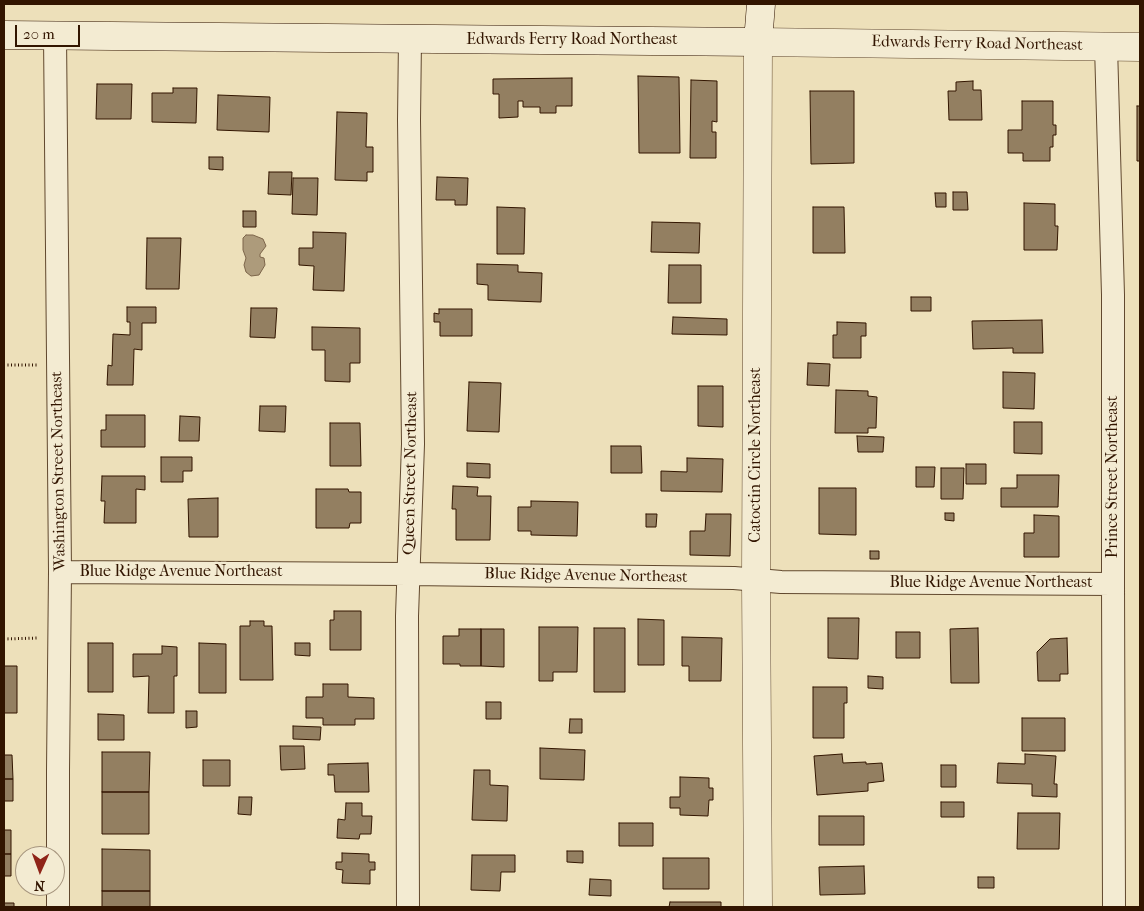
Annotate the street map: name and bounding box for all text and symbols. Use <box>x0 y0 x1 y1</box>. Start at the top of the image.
scale bar <box>18 15 82 47</box>
text: 20 m <box>23 25 55 43</box>
street label: Edwards Ferry Road Northeast <box>466 30 678 50</box>
street label: Edwards Ferry Road Northeast <box>871 33 1083 55</box>
street label: Catoctin Circle Northeast <box>746 367 766 543</box>
street label: Washington Street Northeast <box>48 371 70 571</box>
street label: Queen Street Northeast <box>400 391 422 555</box>
street label: Prince Street Northeast <box>1103 396 1123 558</box>
street label: Blue Ridge Avenue Northeast <box>79 562 283 582</box>
street label: Blue Ridge Avenue Northeast <box>484 565 688 587</box>
street label: Blue Ridge Avenue Northeast <box>889 573 1093 593</box>
north arrow <box>15 846 65 896</box>
text: N <box>34 877 45 894</box>

